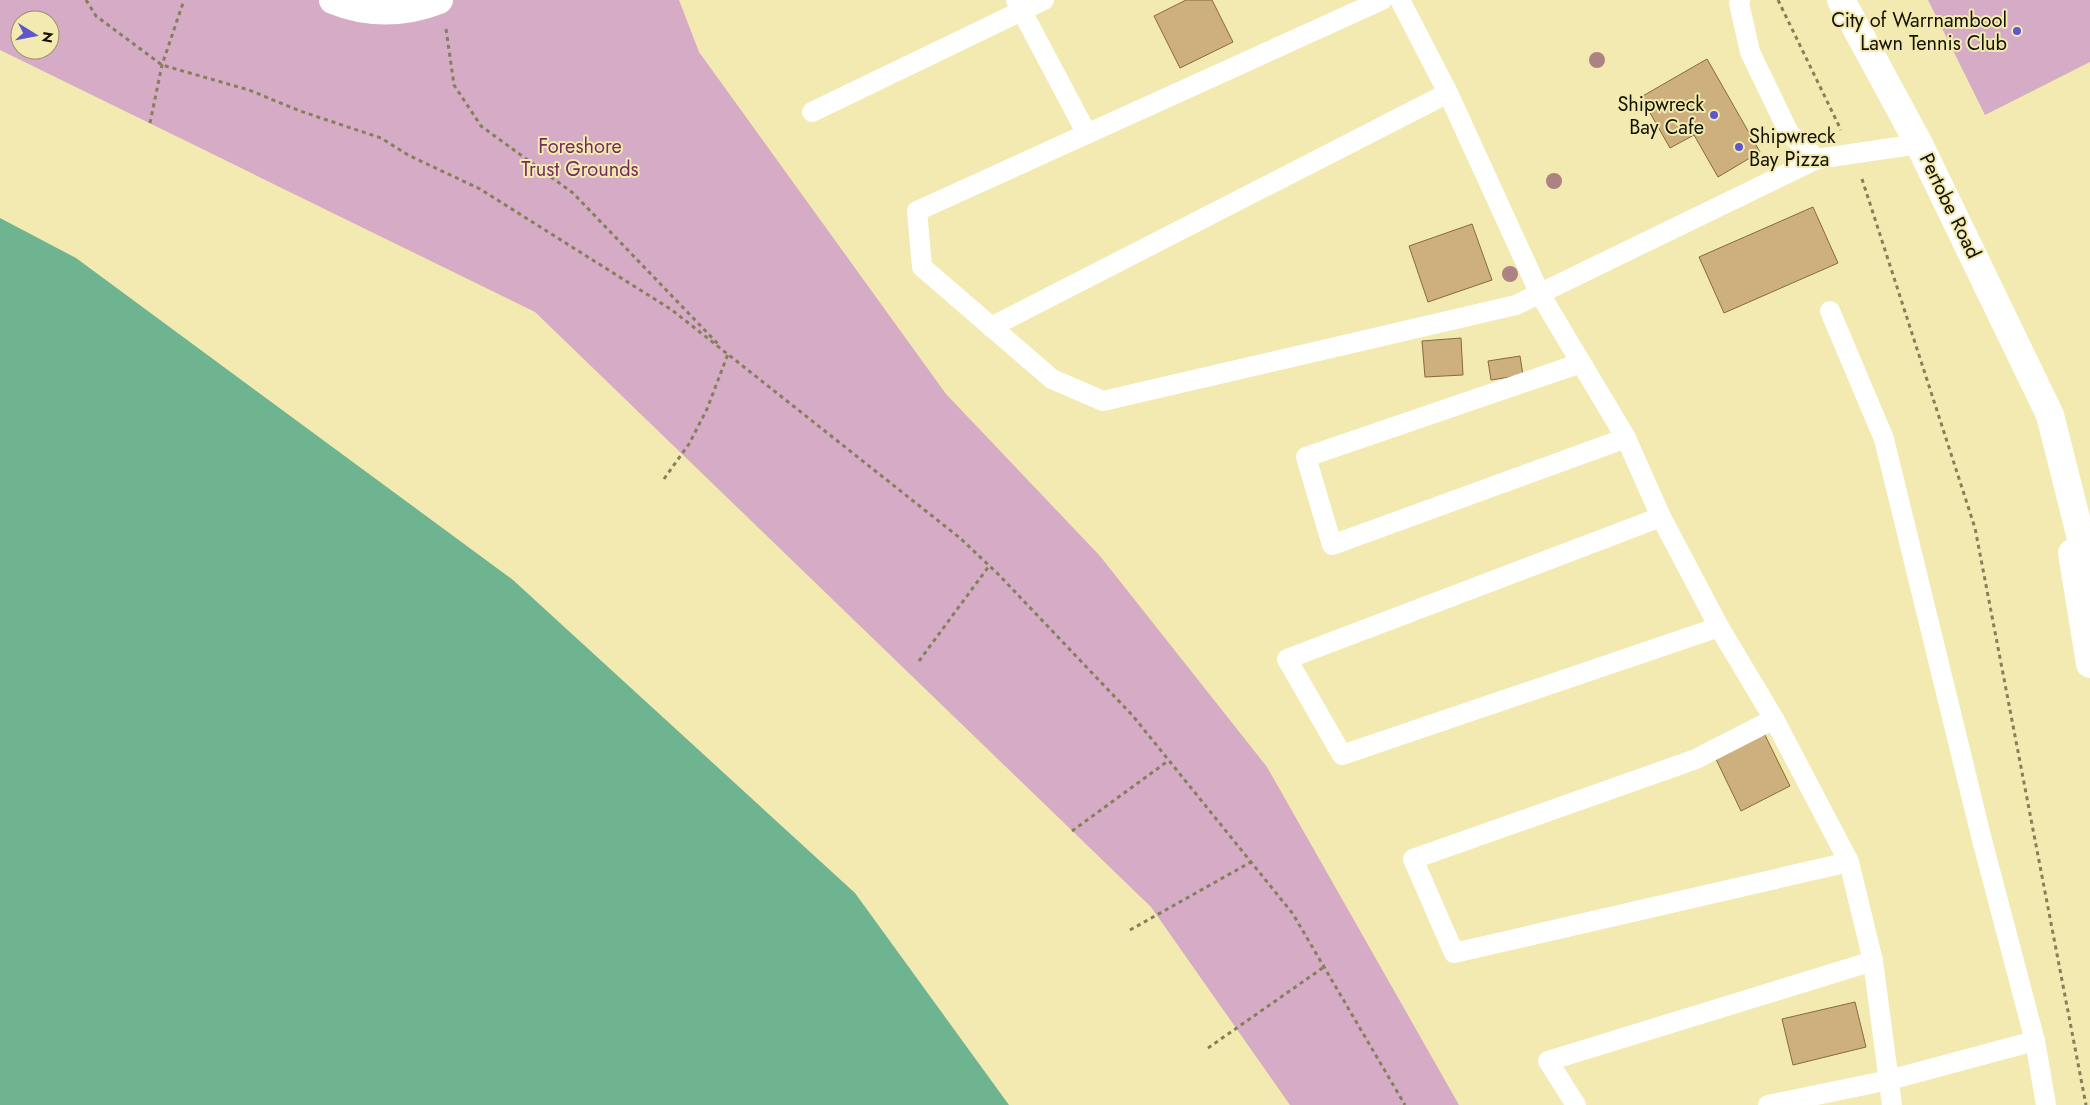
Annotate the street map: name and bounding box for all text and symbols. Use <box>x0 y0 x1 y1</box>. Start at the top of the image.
place label: City of Warrnambool Lawn Tennis Club <box>1831 6 2007 58</box>
north arrow <box>10 10 60 60</box>
marker: City of Warrnambool Lawn Tennis Club <box>2011 25 2023 37</box>
text: N <box>37 30 59 44</box>
place label: Shipwreck Bay Cafe <box>1617 90 1704 142</box>
marker: Shipwreck Bay Cafe <box>1708 109 1720 121</box>
place label: Shipwreck Bay Pizza <box>1749 122 1836 174</box>
park label: Foreshore Trust Grounds <box>521 132 639 184</box>
marker: Shipwreck Bay Pizza <box>1733 141 1745 153</box>
street label: Pertobe Road <box>1912 148 1988 264</box>

